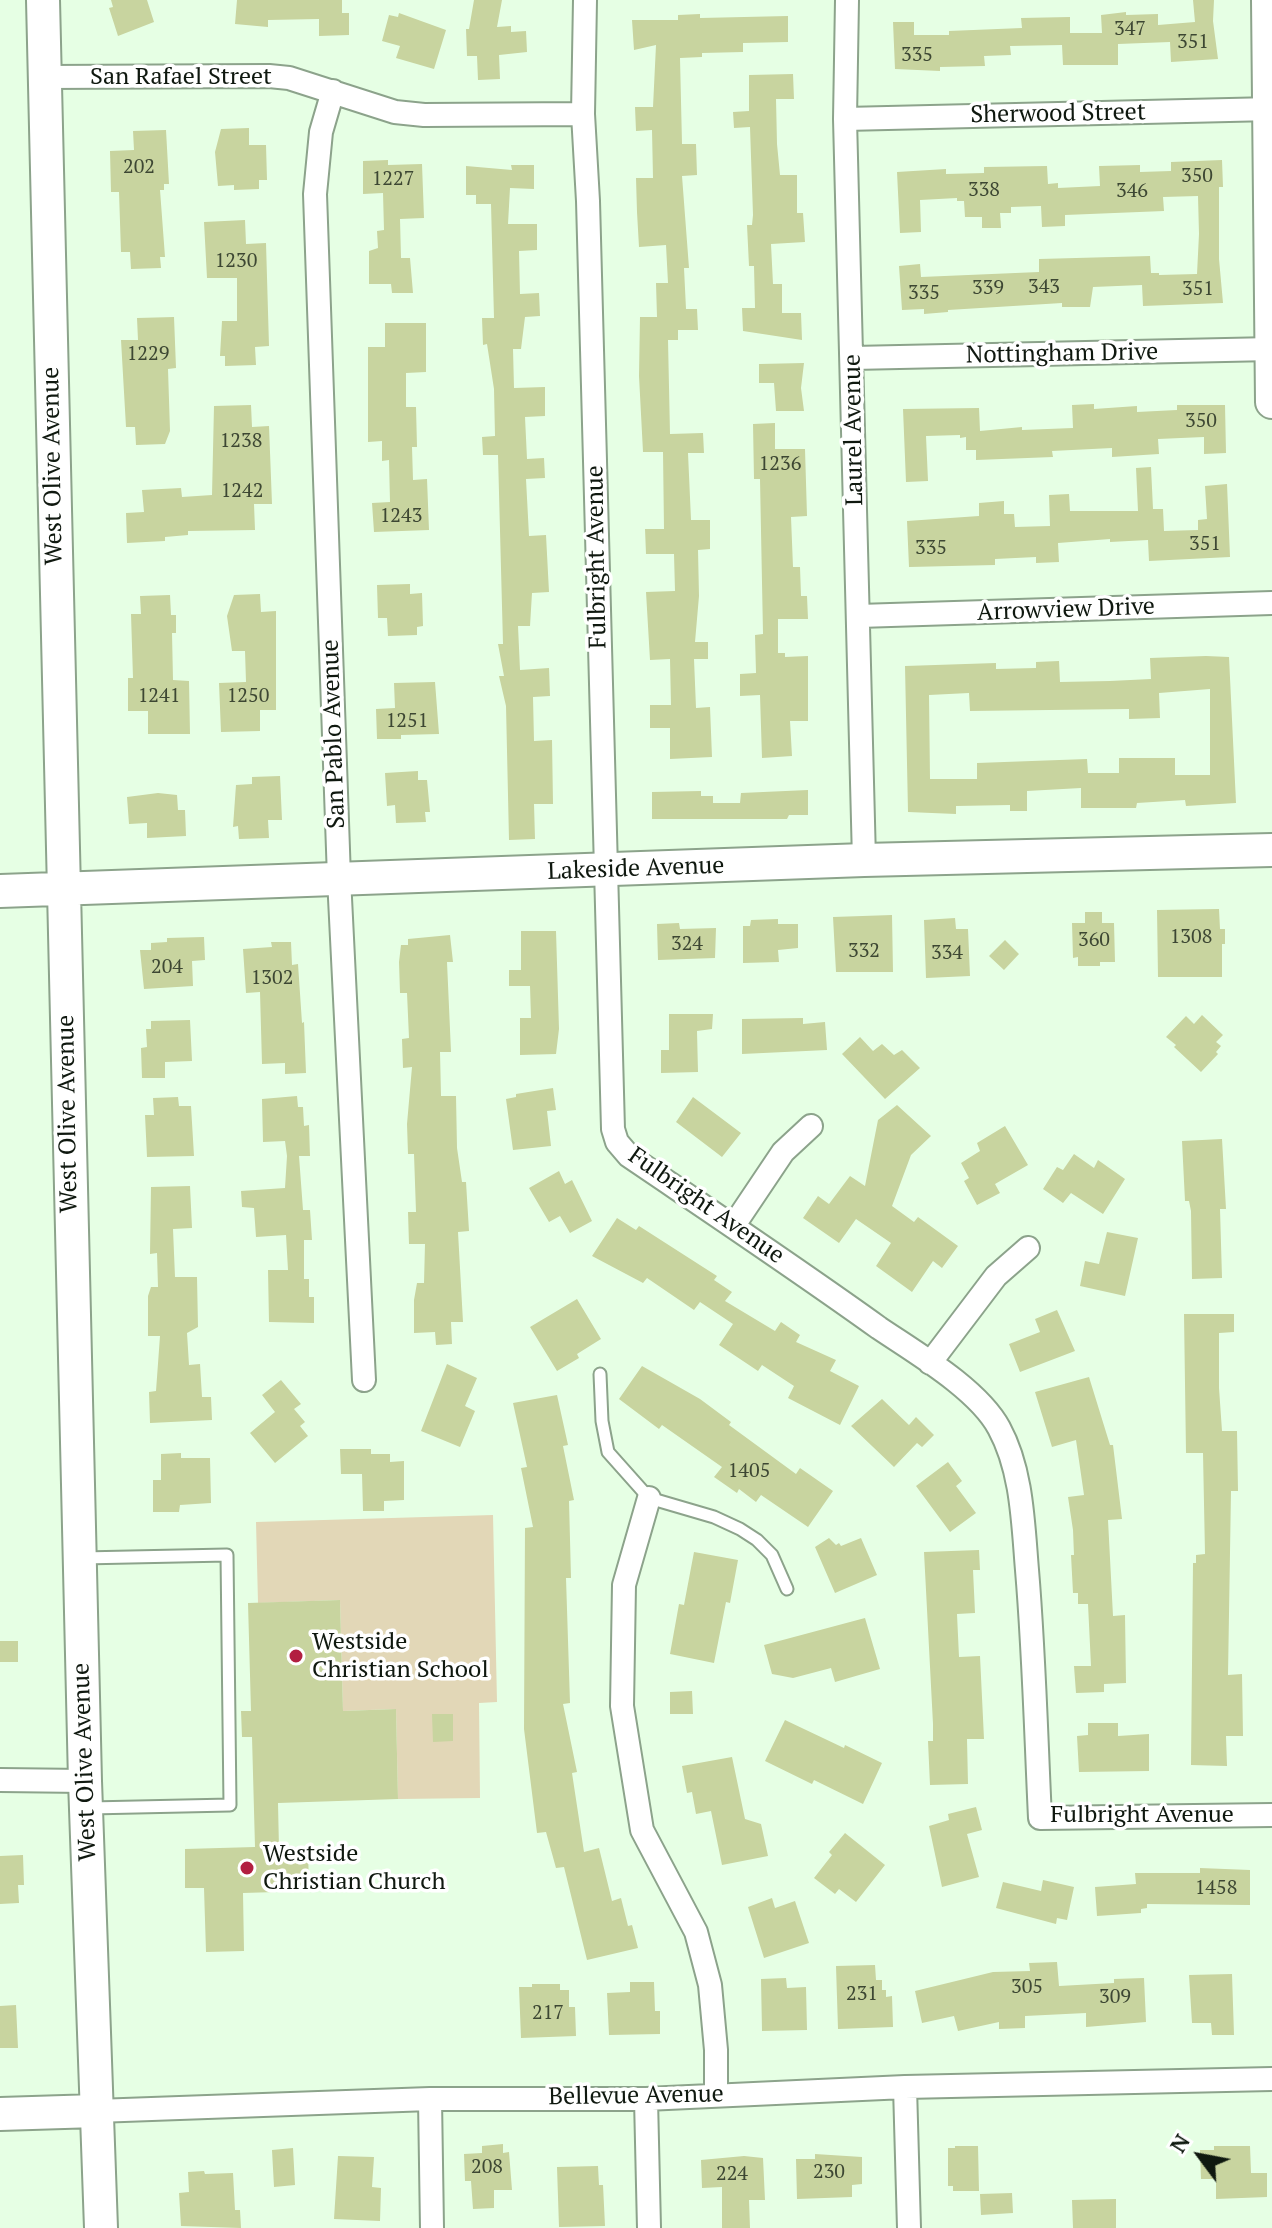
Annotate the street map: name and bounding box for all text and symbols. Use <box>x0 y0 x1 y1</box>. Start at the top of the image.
house number: 347 <box>1114 17 1146 41</box>
house number: 351 <box>1177 30 1209 54</box>
house number: 335 <box>901 43 933 67</box>
street label: San Rafael Street <box>90 63 272 91</box>
street label: Sherwood Street <box>970 98 1146 130</box>
house number: 202 <box>123 155 155 179</box>
house number: 350 <box>1181 164 1213 188</box>
house number: 1227 <box>372 167 414 191</box>
house number: 338 <box>968 178 1000 202</box>
house number: 346 <box>1116 179 1148 203</box>
house number: 1230 <box>215 249 257 273</box>
house number: 343 <box>1028 275 1060 299</box>
house number: 339 <box>972 276 1004 300</box>
house number: 351 <box>1182 277 1214 301</box>
house number: 335 <box>908 281 940 305</box>
street label: Nottingham Drive <box>966 338 1158 370</box>
house number: 1229 <box>127 342 169 366</box>
street label: Laurel Avenue <box>838 354 870 506</box>
street label: West Olive Avenue <box>37 367 69 565</box>
house number: 350 <box>1185 409 1217 433</box>
house number: 1238 <box>220 429 262 453</box>
house number: 1236 <box>759 452 801 476</box>
street label: Fulbright Avenue <box>581 465 613 649</box>
house number: 1242 <box>221 479 263 503</box>
house number: 1243 <box>380 504 422 528</box>
house number: 351 <box>1189 532 1221 556</box>
house number: 335 <box>915 536 947 560</box>
street label: Arrowview Drive <box>977 593 1155 627</box>
street label: San Pablo Avenue <box>316 639 352 829</box>
house number: 1241 <box>138 684 180 708</box>
house number: 1250 <box>227 684 269 708</box>
house number: 1251 <box>386 709 428 733</box>
street label: Lakeside Avenue <box>547 852 725 886</box>
house number: 1308 <box>1170 925 1212 949</box>
house number: 360 <box>1078 928 1110 952</box>
house number: 324 <box>671 932 703 956</box>
house number: 332 <box>848 939 880 963</box>
house number: 334 <box>931 941 963 965</box>
house number: 204 <box>151 955 183 979</box>
house number: 1302 <box>251 966 293 990</box>
street label: West Olive Avenue <box>52 1015 84 1213</box>
street label: Fulbright Avenue <box>623 1142 789 1270</box>
house number: 1405 <box>728 1459 770 1483</box>
place label: Westside Christian School <box>312 1628 489 1684</box>
marker: Westside Christian School <box>287 1647 305 1665</box>
street label: West Olive Avenue <box>67 1662 103 1862</box>
street label: Fulbright Avenue <box>1050 1801 1234 1829</box>
place label: Westside Christian Church <box>263 1840 446 1896</box>
marker: Westside Christian Church <box>238 1859 256 1877</box>
house number: 1458 <box>1195 1876 1237 1900</box>
house number: 305 <box>1011 1975 1043 1999</box>
house number: 231 <box>846 1982 878 2006</box>
house number: 309 <box>1099 1985 1131 2009</box>
house number: 217 <box>532 2001 564 2025</box>
street label: Bellevue Avenue <box>548 2080 724 2112</box>
north arrow <box>1160 2116 1240 2196</box>
text: N <box>1163 2128 1196 2158</box>
house number: 208 <box>471 2155 503 2179</box>
house number: 230 <box>813 2160 845 2184</box>
house number: 224 <box>716 2162 748 2186</box>

